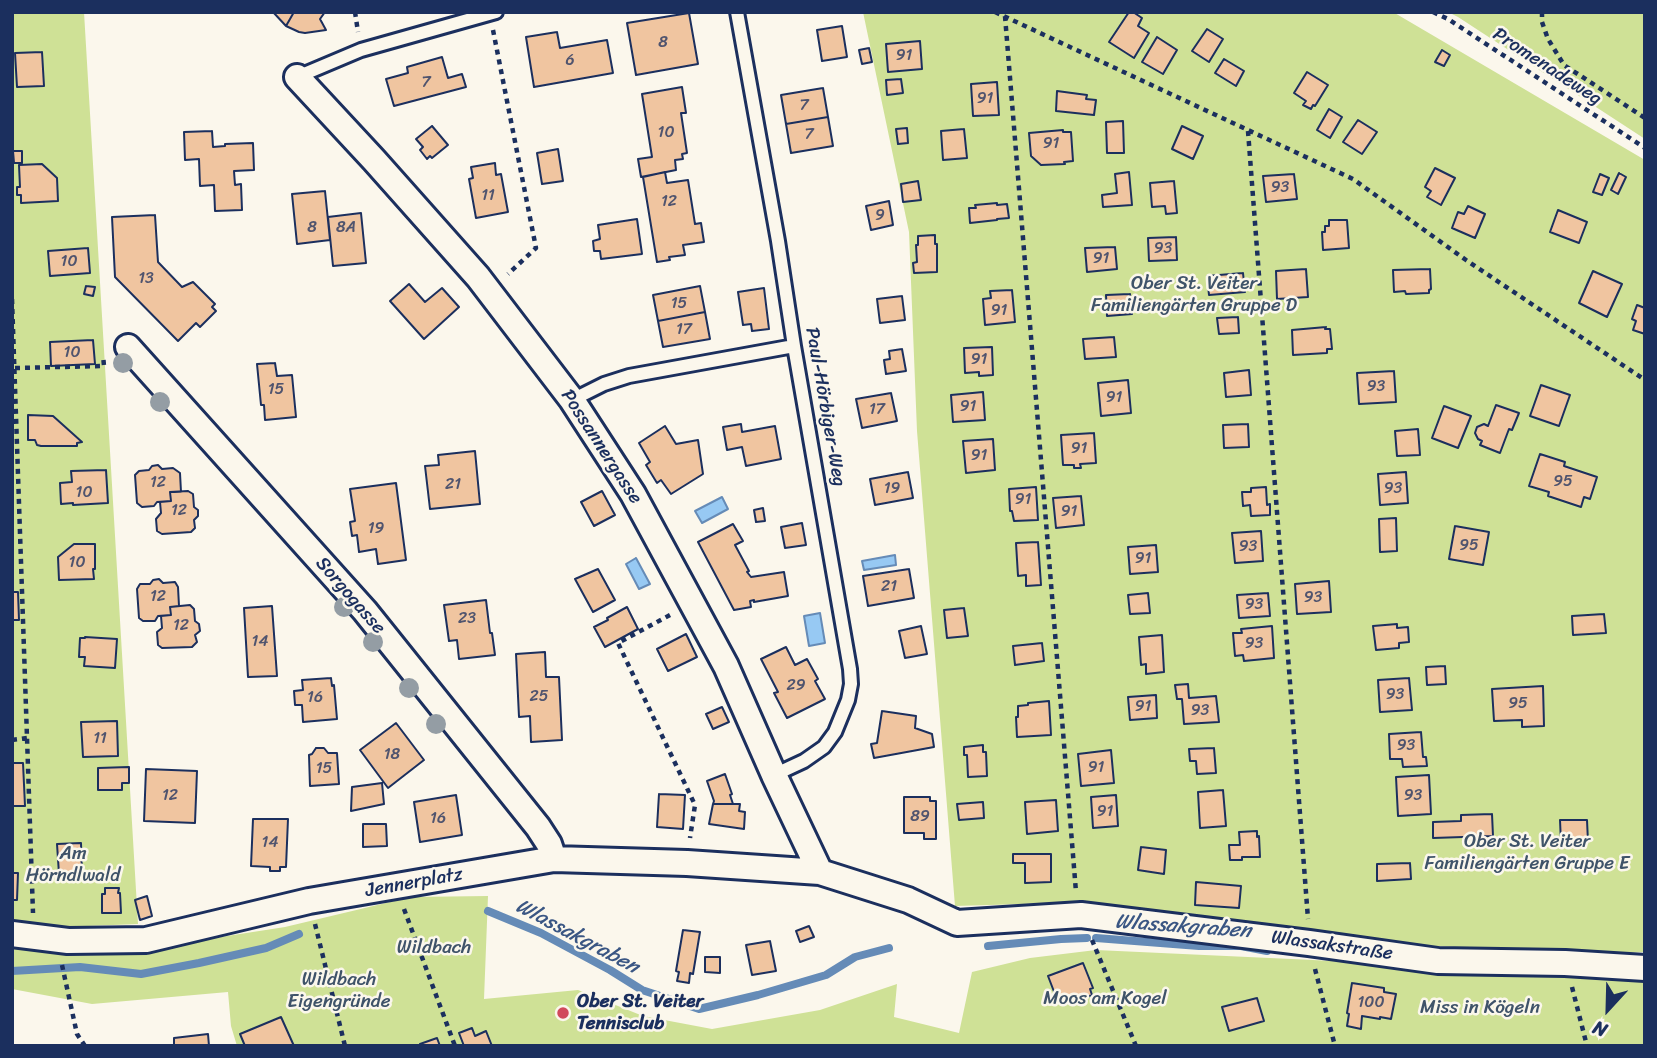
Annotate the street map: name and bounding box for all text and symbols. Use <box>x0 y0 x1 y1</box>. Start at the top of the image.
street label: Promenadeweg <box>1488 23 1606 111</box>
house number: 8 <box>658 33 668 53</box>
house number: 91 <box>896 46 912 66</box>
house number: 6 <box>565 51 575 71</box>
house number: 7 <box>421 73 431 93</box>
house number: 91 <box>977 89 993 109</box>
house number: 7 <box>799 96 809 116</box>
house number: 10 <box>658 123 674 143</box>
house number: 7 <box>804 125 814 145</box>
house number: 91 <box>1043 134 1059 154</box>
house number: 93 <box>1271 178 1289 198</box>
house number: 11 <box>481 186 495 206</box>
house number: 12 <box>661 192 677 212</box>
house number: 9 <box>875 206 885 226</box>
house number: 8 <box>307 218 317 238</box>
house number: 8A <box>336 218 356 238</box>
house number: 93 <box>1154 239 1172 259</box>
house number: 91 <box>1093 249 1109 269</box>
house number: 10 <box>61 252 77 272</box>
house number: 13 <box>138 269 154 289</box>
park label: Ober St. Veiter Familiengärten Gruppe D <box>1091 273 1297 317</box>
house number: 15 <box>671 294 687 314</box>
house number: 91 <box>991 301 1007 321</box>
house number: 17 <box>676 320 692 340</box>
street label: Paul-Hörbiger-Weg <box>800 326 850 488</box>
house number: 10 <box>64 343 80 363</box>
house number: 91 <box>971 350 987 370</box>
house number: 93 <box>1367 377 1385 397</box>
house number: 15 <box>268 380 284 400</box>
street label: Possannergasse <box>555 385 647 509</box>
house number: 91 <box>1106 388 1122 408</box>
house number: 91 <box>960 397 976 417</box>
house number: 17 <box>869 400 885 420</box>
house number: 91 <box>1071 439 1087 459</box>
house number: 91 <box>971 446 987 466</box>
house number: 95 <box>1553 472 1573 492</box>
house number: 12 <box>150 473 166 493</box>
house number: 21 <box>445 475 461 495</box>
house number: 19 <box>884 479 900 499</box>
house number: 93 <box>1384 479 1402 499</box>
house number: 10 <box>76 483 92 503</box>
house number: 91 <box>1015 490 1031 510</box>
house number: 12 <box>171 501 187 521</box>
house number: 91 <box>1061 502 1077 522</box>
house number: 19 <box>368 519 384 539</box>
house number: 95 <box>1459 536 1479 556</box>
house number: 93 <box>1239 537 1257 557</box>
house number: 91 <box>1135 549 1151 569</box>
house number: 10 <box>69 553 85 573</box>
street label: Sorgogasse <box>310 553 390 639</box>
house number: 21 <box>881 577 897 597</box>
house number: 12 <box>150 587 166 607</box>
house number: 93 <box>1304 588 1322 608</box>
house number: 93 <box>1245 595 1263 615</box>
house number: 23 <box>458 609 476 629</box>
house number: 12 <box>173 616 189 636</box>
house number: 14 <box>252 632 268 652</box>
house number: 93 <box>1245 634 1263 654</box>
house number: 29 <box>786 676 806 696</box>
house number: 93 <box>1386 685 1404 705</box>
house number: 25 <box>529 687 549 707</box>
house number: 16 <box>307 688 323 708</box>
house number: 95 <box>1508 694 1528 714</box>
house number: 91 <box>1135 697 1151 717</box>
house number: 93 <box>1191 701 1209 721</box>
house number: 11 <box>93 729 107 749</box>
house number: 93 <box>1397 736 1415 756</box>
house number: 18 <box>384 745 400 765</box>
house number: 91 <box>1088 758 1104 778</box>
house number: 15 <box>316 759 332 779</box>
house number: 12 <box>162 786 178 806</box>
house number: 93 <box>1404 786 1422 806</box>
house number: 91 <box>1097 802 1113 822</box>
house number: 89 <box>910 807 930 827</box>
house number: 16 <box>430 809 446 829</box>
park label: Ober St. Veiter Familiengärten Gruppe E <box>1424 831 1630 875</box>
house number: 14 <box>262 833 278 853</box>
park label: Am Hörndlwald <box>26 843 120 887</box>
street label: Jennerplatz <box>364 863 464 903</box>
water label: Wlassakgraben <box>511 894 643 980</box>
water label: Wlassakgraben <box>1114 910 1252 944</box>
street label: Wlassakstraße <box>1270 926 1394 966</box>
park label: Wildbach <box>397 937 471 959</box>
park label: Wildbach Eigengründe <box>288 969 390 1013</box>
north arrow <box>1573 974 1643 1044</box>
park label: Moos am Kogel <box>1043 988 1167 1010</box>
place label: Ober St. Veiter Tennisclub <box>577 991 703 1035</box>
house number: 100 <box>1357 993 1385 1013</box>
park label: Miss in Kögeln <box>1420 997 1540 1019</box>
marker: Ober St. Veiter Tennisclub <box>555 1005 571 1021</box>
text: N <box>1588 1011 1612 1047</box>

